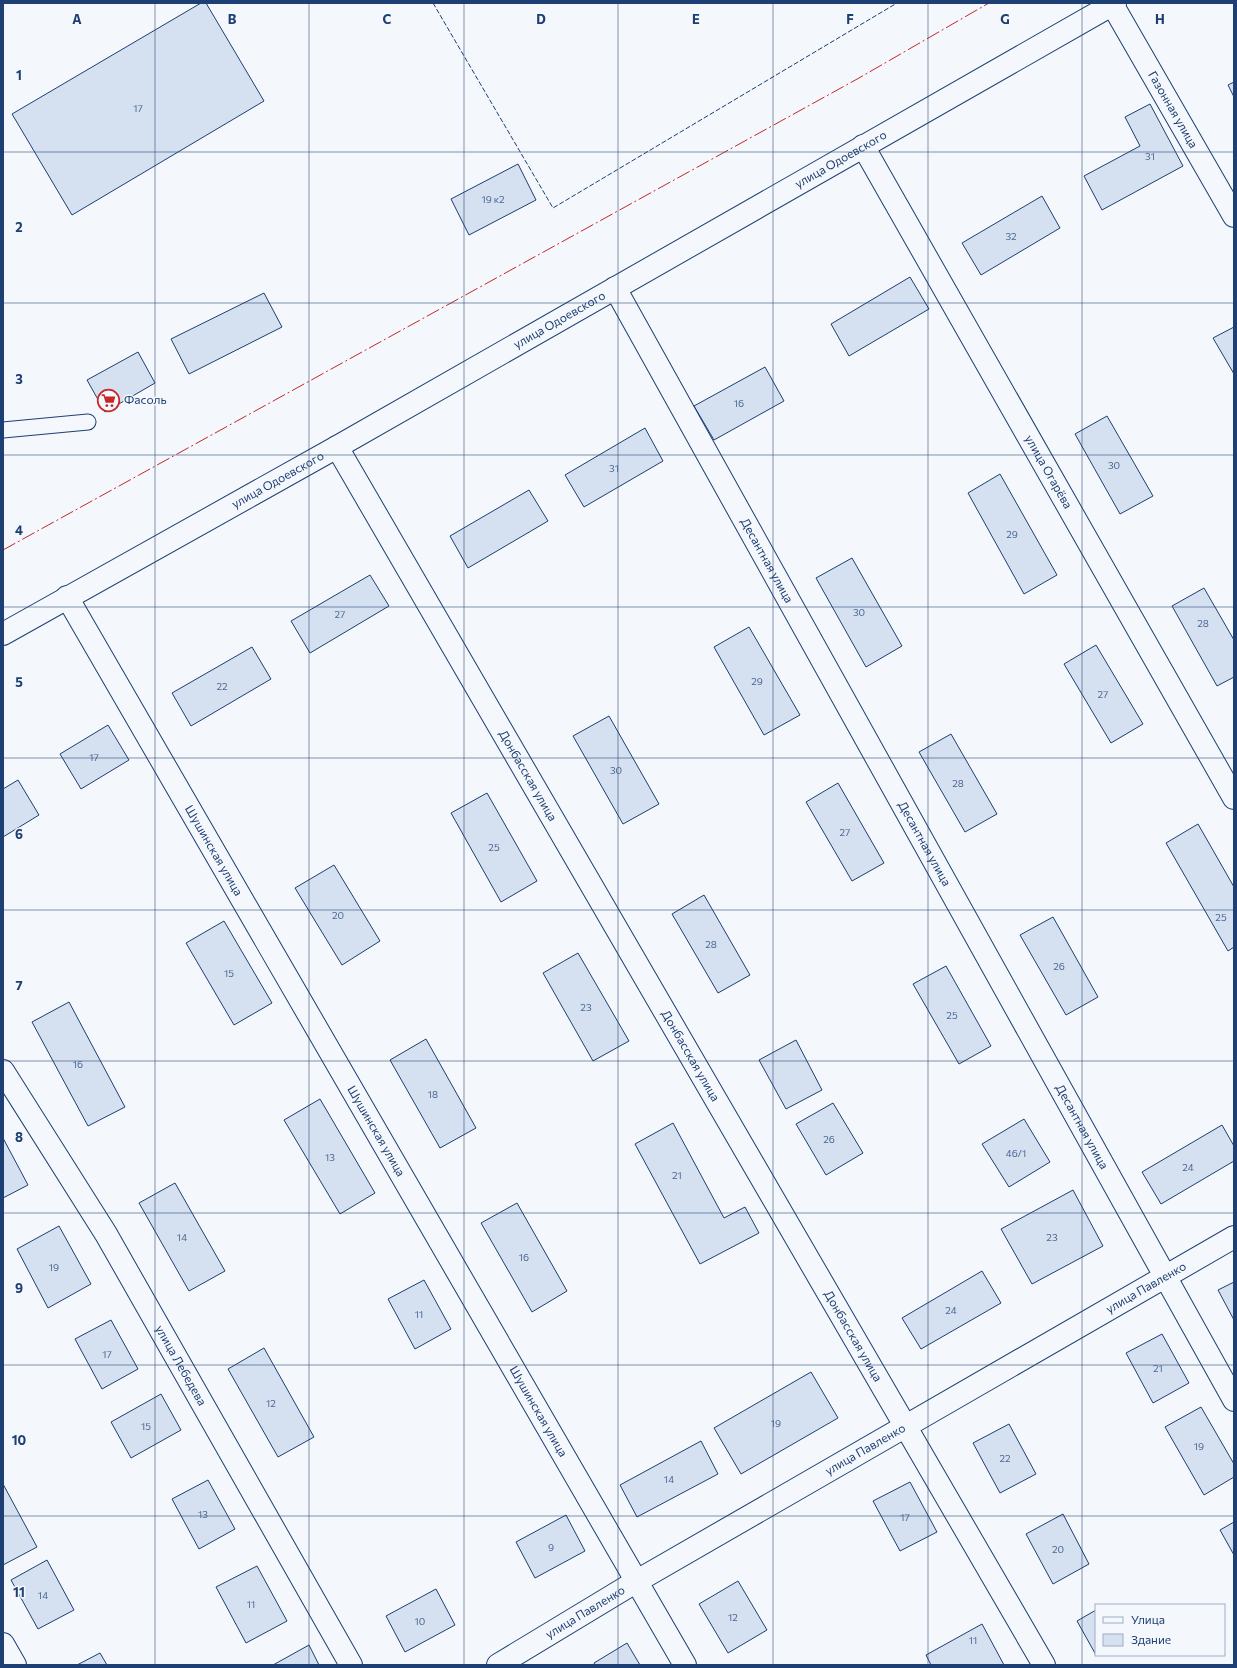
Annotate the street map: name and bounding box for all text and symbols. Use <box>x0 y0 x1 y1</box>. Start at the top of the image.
text: A <box>72 11 82 27</box>
text: B <box>228 11 237 27</box>
text: C <box>383 11 392 27</box>
text: D <box>536 11 546 27</box>
text: E <box>692 11 700 27</box>
text: F <box>846 11 854 27</box>
text: G <box>1000 11 1010 27</box>
text: H <box>1155 11 1165 27</box>
text: 1 <box>16 67 22 83</box>
street label: Газонная улица <box>1146 68 1201 150</box>
house number: 17 <box>133 102 143 114</box>
street label: улица Одоевского <box>792 127 889 190</box>
house number: 31 <box>1145 150 1155 162</box>
house number: 19 к2 <box>481 193 505 205</box>
text: 2 <box>15 219 23 235</box>
house number: 32 <box>1005 230 1017 242</box>
street label: улица Одоевского <box>511 287 607 351</box>
text: 3 <box>15 371 23 387</box>
supermarket icon: Фасоль <box>95 387 121 413</box>
place label: Фасоль <box>124 392 167 406</box>
house number: 16 <box>734 397 744 409</box>
street label: улица Огарёва <box>1023 432 1076 511</box>
street label: улица Одоевского <box>229 448 326 511</box>
house number: 30 <box>1108 459 1120 471</box>
house number: 31 <box>609 462 619 474</box>
street label: Десантная улица <box>738 515 797 605</box>
text: 4 <box>15 522 23 538</box>
house number: 29 <box>1006 528 1018 540</box>
house number: 30 <box>853 606 865 618</box>
house number: 27 <box>335 608 345 620</box>
house number: 28 <box>1197 617 1209 629</box>
text: 5 <box>15 674 23 690</box>
house number: 29 <box>751 675 763 687</box>
house number: 22 <box>216 680 228 692</box>
house number: 27 <box>1098 688 1108 700</box>
street label: Донбасская улица <box>497 727 561 823</box>
house number: 17 <box>89 751 99 763</box>
house number: 30 <box>610 764 622 776</box>
house number: 28 <box>952 777 964 789</box>
street label: Десантная улица <box>896 798 954 888</box>
street label: Шушинская улица <box>183 802 246 898</box>
text: 6 <box>15 826 23 842</box>
house number: 27 <box>840 826 850 838</box>
house number: 25 <box>488 841 500 853</box>
house number: 20 <box>332 909 344 921</box>
house number: 25 <box>1215 911 1227 923</box>
house number: 28 <box>705 938 717 950</box>
house number: 26 <box>1053 960 1065 972</box>
house number: 15 <box>224 967 234 979</box>
text: 7 <box>15 977 23 993</box>
house number: 23 <box>580 1001 592 1013</box>
street label: Донбасская улица <box>659 1007 723 1103</box>
house number: 25 <box>946 1009 958 1021</box>
house number: 16 <box>73 1058 83 1070</box>
street label: Десантная улица <box>1054 1081 1112 1171</box>
street label: Шушинская улица <box>345 1083 409 1178</box>
house number: 18 <box>428 1088 438 1100</box>
text: 8 <box>15 1129 23 1145</box>
house number: 26 <box>823 1133 835 1145</box>
house number: 46/1 <box>1006 1147 1026 1159</box>
house number: 13 <box>325 1151 335 1163</box>
house number: 24 <box>1182 1161 1194 1173</box>
house number: 21 <box>672 1169 682 1181</box>
house number: 14 <box>177 1231 187 1243</box>
house number: 23 <box>1046 1231 1058 1243</box>
house number: 16 <box>519 1251 529 1263</box>
street label: улица Павленко <box>1103 1258 1188 1315</box>
house number: 19 <box>49 1261 59 1273</box>
text: 9 <box>15 1280 23 1296</box>
street label: Донбасская улица <box>822 1288 886 1384</box>
house number: 24 <box>945 1304 957 1316</box>
house number: 11 <box>415 1308 423 1320</box>
street label: улица Лебедева <box>153 1322 210 1408</box>
house number: 17 <box>102 1348 112 1360</box>
house number: 21 <box>1153 1362 1163 1374</box>
street label: Шушинская улица <box>507 1363 571 1459</box>
house number: 12 <box>266 1397 276 1409</box>
house number: 19 <box>771 1417 781 1429</box>
house number: 15 <box>141 1420 151 1432</box>
street label: улица Павленко <box>822 1420 907 1477</box>
text: 10 <box>12 1432 27 1448</box>
house number: 19 <box>1194 1440 1204 1452</box>
house number: 22 <box>999 1452 1011 1464</box>
house number: 14 <box>664 1473 674 1485</box>
house number: 13 <box>198 1508 208 1520</box>
house number: 17 <box>900 1511 910 1523</box>
house number: 9 <box>548 1541 554 1553</box>
house number: 20 <box>1052 1543 1064 1555</box>
street label: улица Павленко <box>543 1582 627 1641</box>
text: 11 <box>13 1584 25 1600</box>
house number: 14 <box>38 1589 48 1601</box>
house number: 11 <box>247 1598 255 1610</box>
legend <box>1095 1604 1225 1656</box>
house number: 12 <box>728 1611 738 1623</box>
text: Улица <box>1131 1612 1165 1626</box>
house number: 10 <box>415 1615 425 1627</box>
text: Здание <box>1131 1632 1171 1646</box>
house number: 11 <box>969 1634 977 1646</box>

